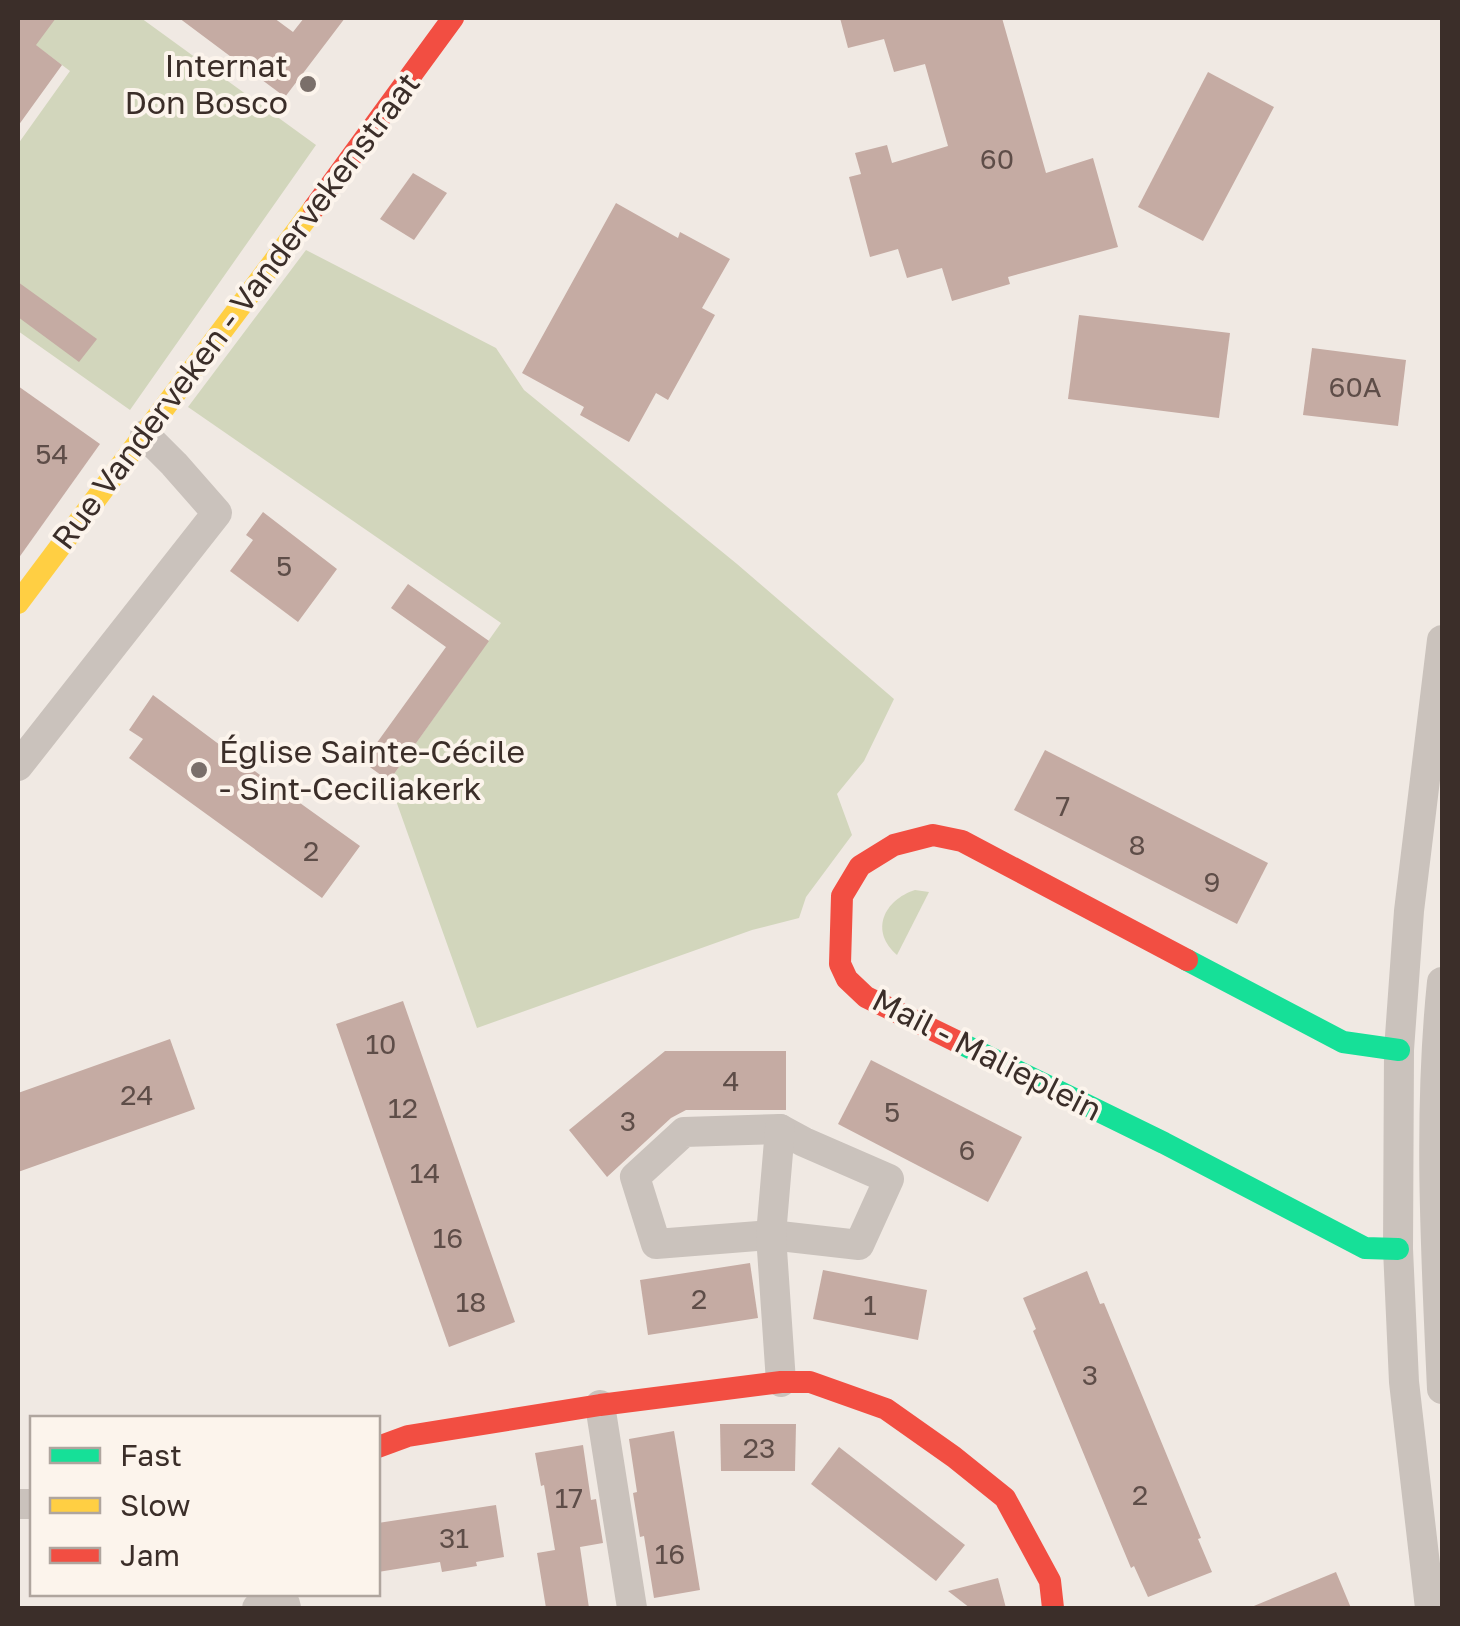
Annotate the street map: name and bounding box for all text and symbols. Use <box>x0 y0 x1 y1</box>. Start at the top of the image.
place label: Internat Don Bosco <box>124 46 288 121</box>
street label: Rue Vanderveken - Vandervekenstraat <box>43 65 427 556</box>
marker: Internat Don Bosco <box>297 73 319 95</box>
house number: 60 <box>980 142 1014 175</box>
house number: 60A <box>1328 370 1382 403</box>
house number: 54 <box>35 437 69 470</box>
house number: 5 <box>276 549 292 582</box>
place label: Église Sainte-Cécile - Sint-Ceciliakerk <box>219 732 525 807</box>
marker: Église Sainte-Cécile - Sint-Ceciliakerk <box>188 759 210 781</box>
house number: 7 <box>1056 789 1070 822</box>
house number: 8 <box>1128 828 1146 861</box>
house number: 2 <box>303 834 319 867</box>
house number: 9 <box>1204 865 1220 898</box>
street label: Mail - Malieplein <box>867 980 1108 1128</box>
house number: 10 <box>366 1027 396 1060</box>
house number: 4 <box>722 1064 740 1097</box>
house number: 24 <box>120 1078 154 1111</box>
house number: 12 <box>388 1091 418 1124</box>
house number: 5 <box>884 1095 900 1128</box>
house number: 3 <box>620 1104 636 1137</box>
house number: 6 <box>959 1133 975 1166</box>
house number: 14 <box>410 1156 440 1189</box>
house number: 16 <box>433 1221 463 1254</box>
house number: 2 <box>691 1282 707 1315</box>
house number: 18 <box>456 1285 486 1318</box>
house number: 1 <box>863 1288 877 1321</box>
house number: 3 <box>1082 1358 1098 1391</box>
legend <box>30 1416 380 1596</box>
house number: 23 <box>743 1431 775 1464</box>
text: Fast <box>120 1437 182 1473</box>
house number: 2 <box>1132 1478 1148 1511</box>
house number: 17 <box>555 1481 583 1514</box>
text: Slow <box>120 1487 191 1523</box>
house number: 31 <box>439 1521 469 1554</box>
text: Jam <box>120 1537 180 1573</box>
house number: 16 <box>655 1537 685 1570</box>

